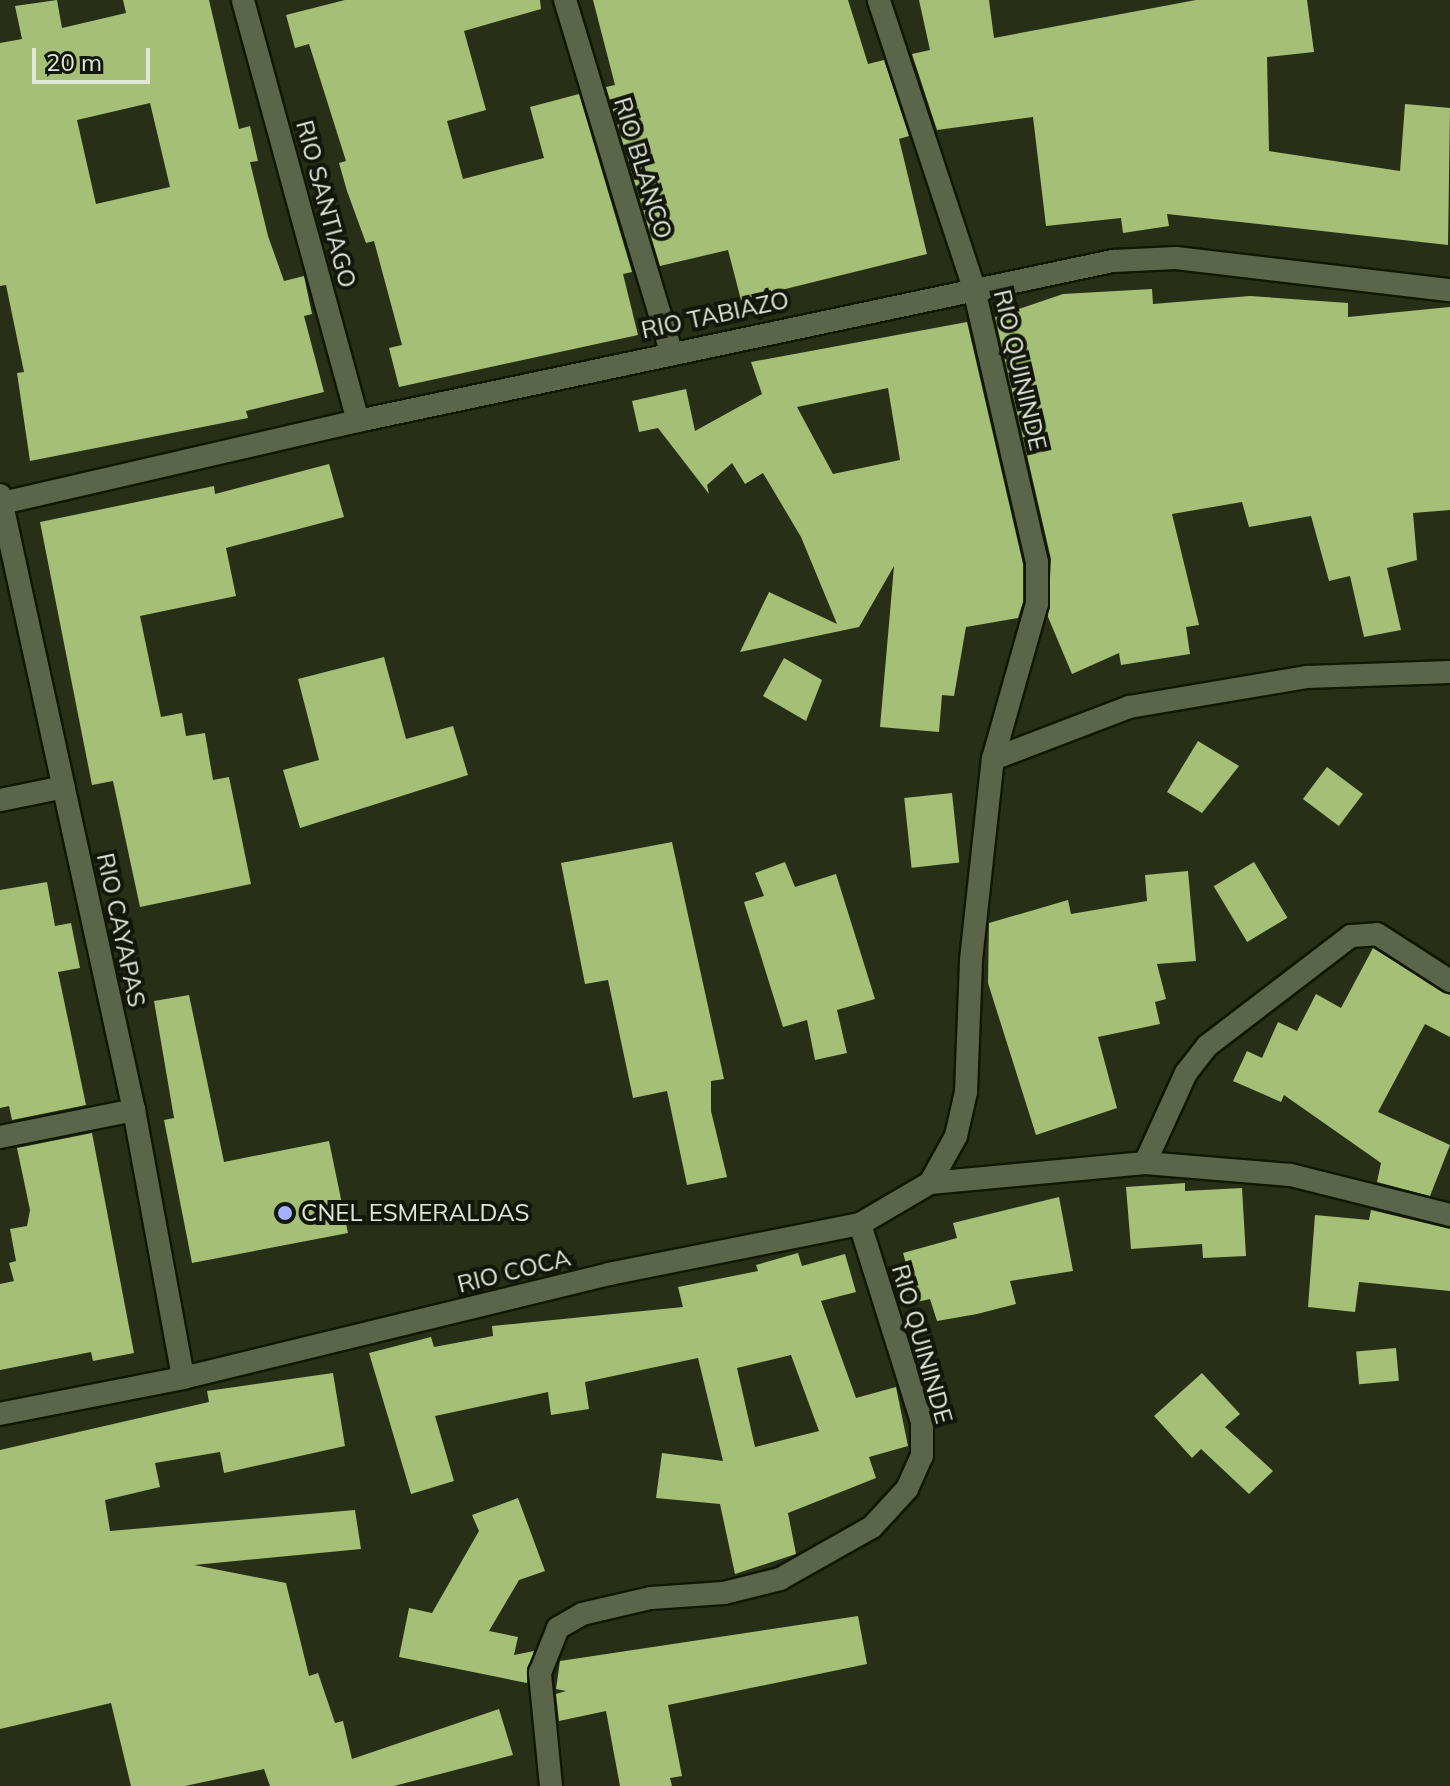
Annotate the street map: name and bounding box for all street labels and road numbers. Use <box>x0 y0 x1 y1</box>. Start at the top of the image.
street label: RIO BLANCO <box>608 94 678 242</box>
street label: RIO SANTIAGO <box>290 117 362 291</box>
street label: RIO TABIAZO <box>638 285 792 345</box>
street label: RIO QUININDE <box>988 287 1052 453</box>
street label: RIO CAYAPAS <box>91 850 151 1010</box>
street label: RIO COCA <box>454 1243 574 1299</box>
street label: RIO QUININDE <box>886 1261 958 1427</box>

